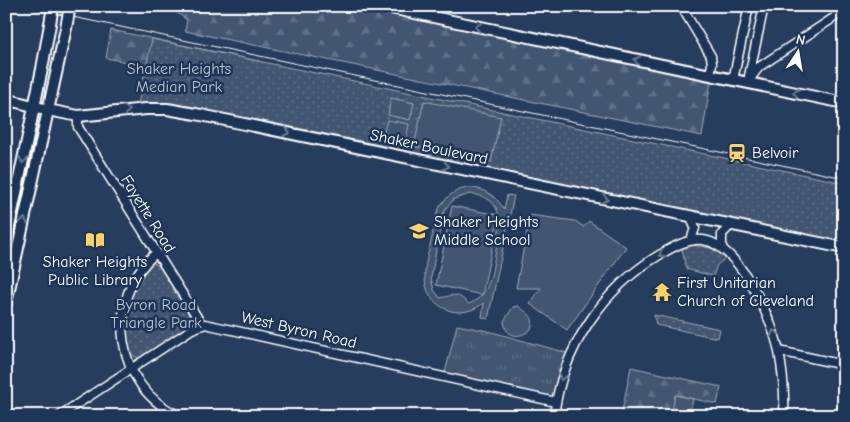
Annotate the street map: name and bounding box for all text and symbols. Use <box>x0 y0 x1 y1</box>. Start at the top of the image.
one-way arrow <box>473 22 482 32</box>
north arrow <box>772 28 822 78</box>
text: N <box>794 31 807 49</box>
one-way arrow <box>633 55 641 65</box>
park label: Shaker Heights Median Park <box>127 60 231 96</box>
one-way arrow <box>792 88 800 99</box>
one-way arrow <box>123 105 131 116</box>
street label: Shaker Boulevard <box>369 126 489 168</box>
one-way arrow <box>282 127 291 137</box>
station icon: Belvoir <box>726 142 748 164</box>
place label: Belvoir <box>752 144 799 162</box>
one-way arrow <box>18 156 29 164</box>
one-way arrow <box>441 160 450 171</box>
street label: Fayette Road <box>117 172 179 256</box>
one-way arrow <box>600 193 609 204</box>
place label: Shaker Heights Middle School <box>434 213 539 249</box>
one-way arrow <box>18 217 29 226</box>
school or university icon: Shaker Heights Middle School <box>408 220 430 242</box>
library icon: Shaker Heights Public Library <box>84 229 106 251</box>
one-way arrow <box>658 247 667 257</box>
place label: Shaker Heights Public Library <box>43 253 147 289</box>
place label: First Unitarian Church of Cleveland <box>677 274 814 310</box>
temple icon: First Unitarian Church of Cleveland <box>651 281 673 303</box>
park label: Byron Road Triangle Park <box>110 296 202 332</box>
street label: West Byron Road <box>240 308 358 352</box>
one-way arrow <box>770 329 780 338</box>
one-way arrow <box>558 373 568 381</box>

